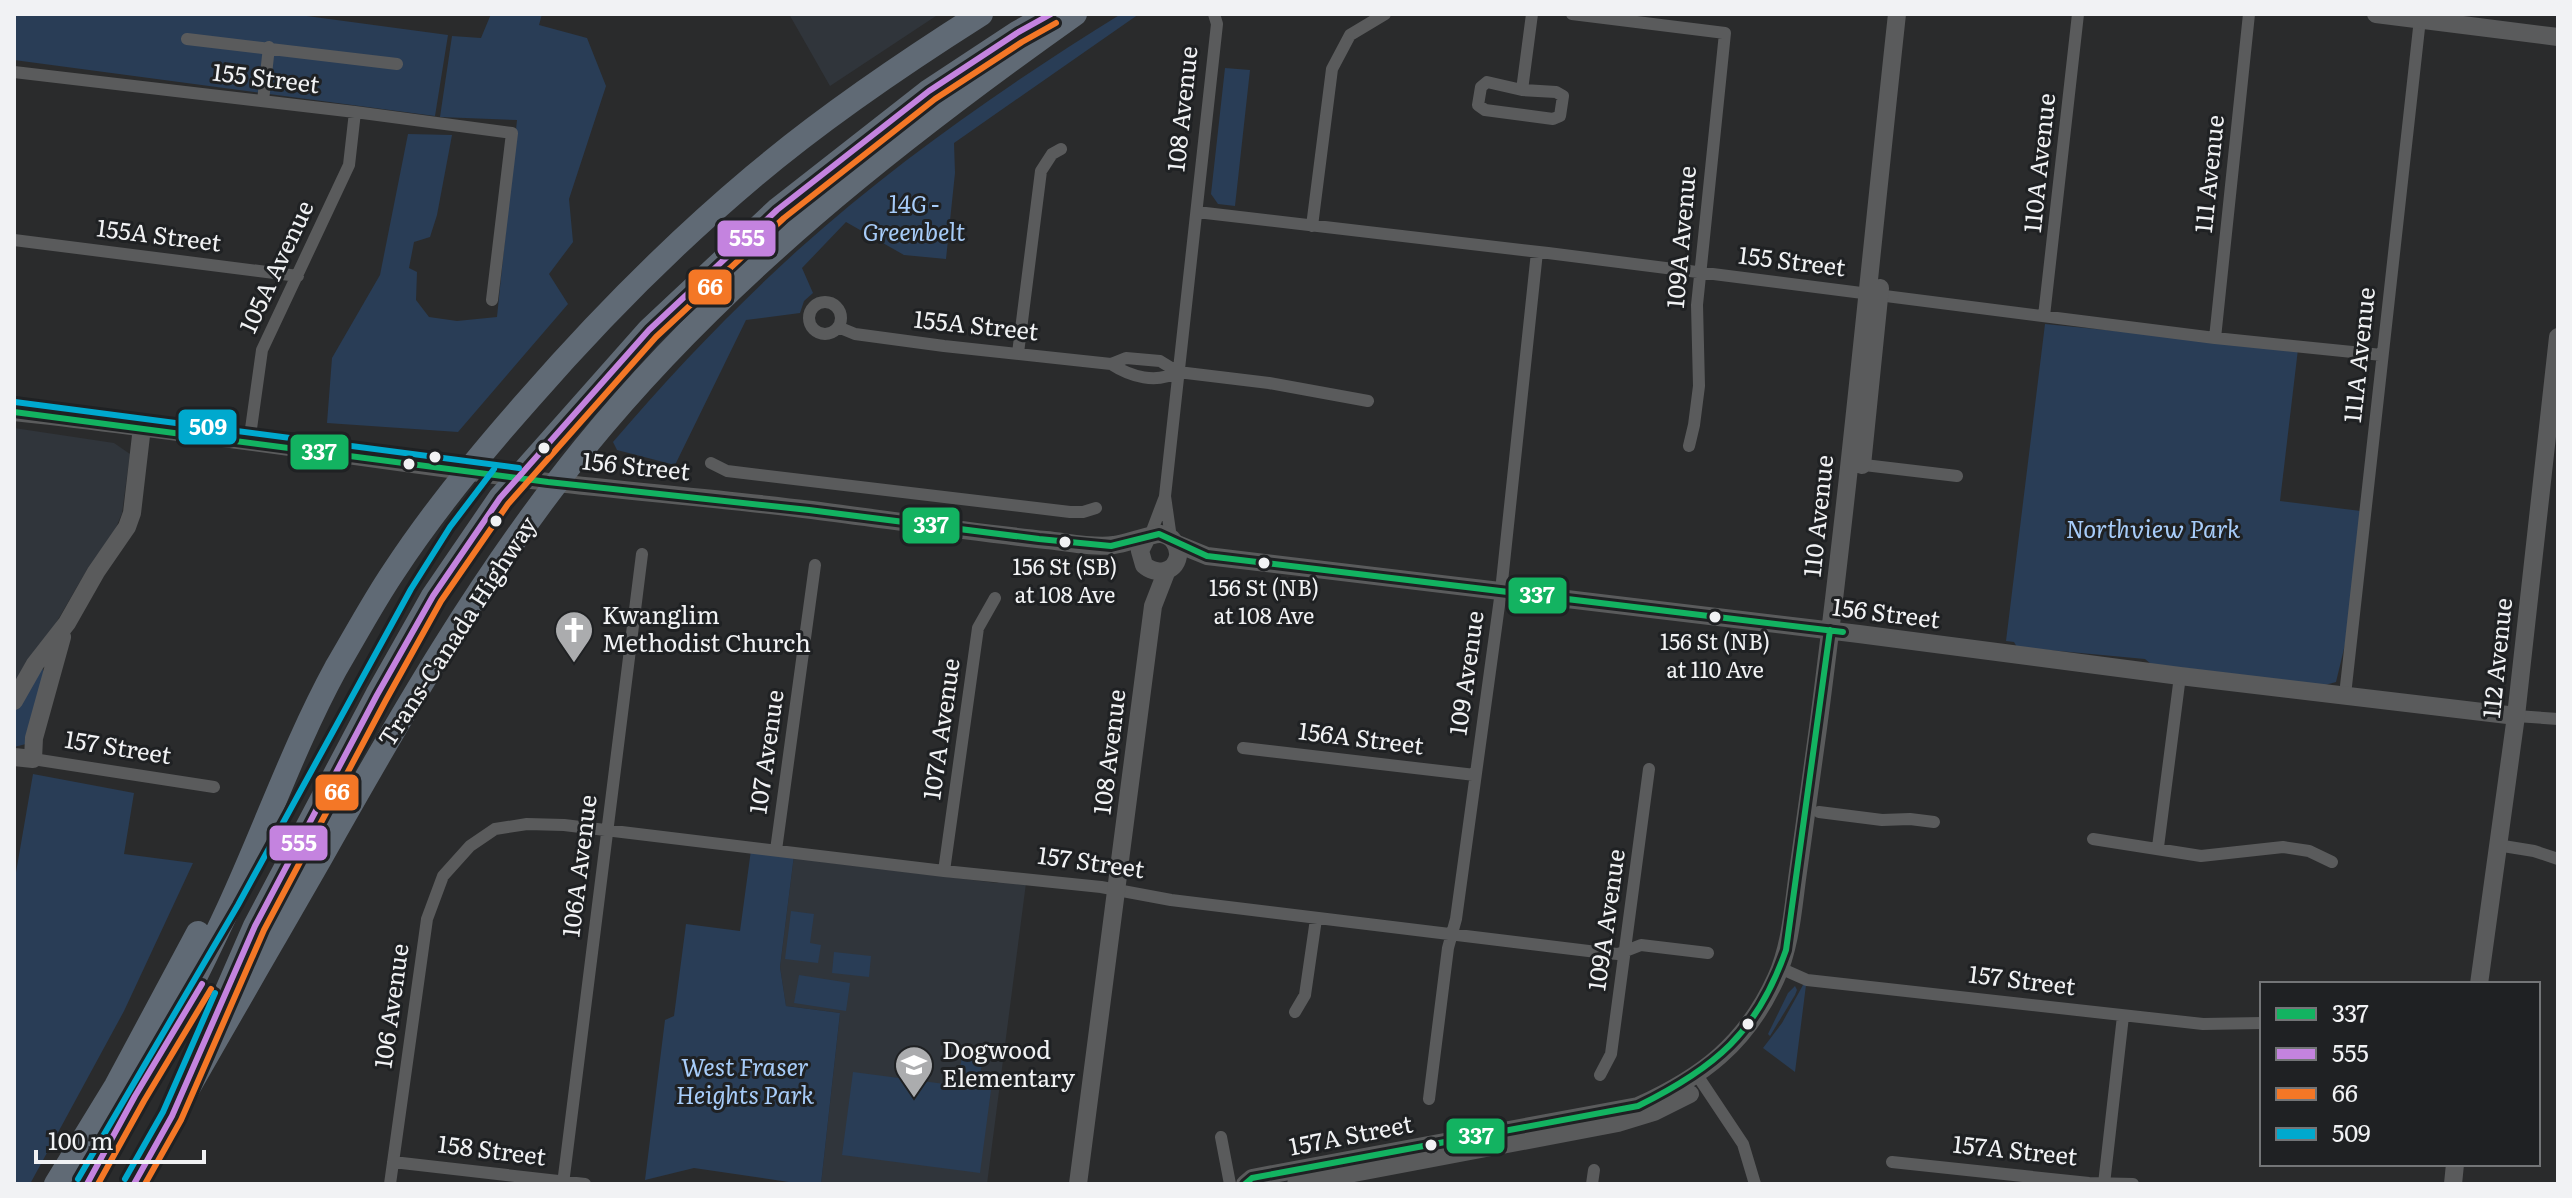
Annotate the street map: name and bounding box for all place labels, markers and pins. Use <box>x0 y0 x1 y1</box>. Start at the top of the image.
unlabelled marker <box>536 440 552 456</box>
unlabelled marker <box>427 449 443 465</box>
unlabelled marker <box>401 456 417 472</box>
unlabelled marker <box>488 513 504 529</box>
marker: 156 St (SB) at 108 Ave <box>1057 534 1073 550</box>
place label: 156 St (SB) at 108 Ave <box>1013 549 1117 610</box>
marker: 156 St (NB) at 108 Ave <box>1256 555 1272 571</box>
place label: 156 St (NB) at 108 Ave <box>1209 570 1319 631</box>
place label: Kwanglim Methodist Church <box>602 596 811 659</box>
church icon: Kwanglim Methodist Church <box>553 609 595 664</box>
marker: 156 St (NB) at 110 Ave <box>1707 609 1723 625</box>
place label: 156 St (NB) at 110 Ave <box>1660 624 1770 685</box>
unlabelled marker <box>1740 1016 1756 1032</box>
place label: Dogwood Elementary <box>942 1031 1075 1094</box>
school or university icon: Dogwood Elementary <box>893 1044 935 1099</box>
unlabelled marker <box>1423 1137 1439 1153</box>

